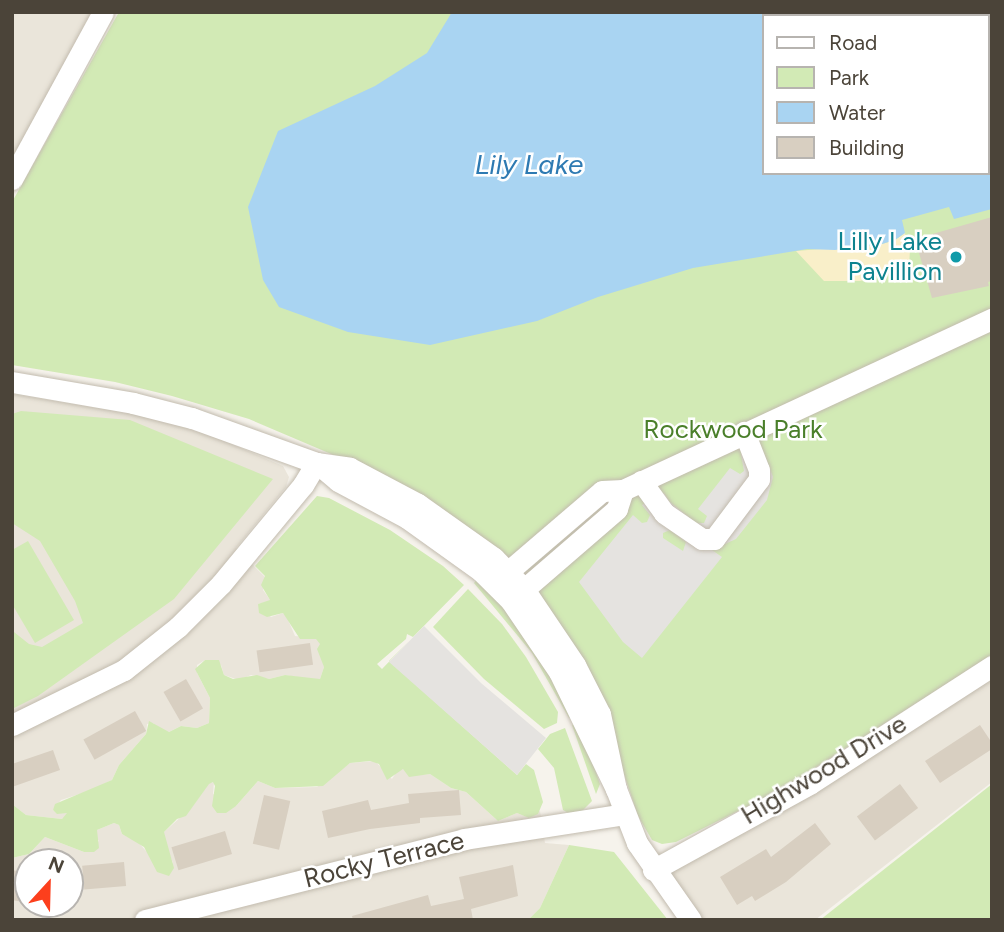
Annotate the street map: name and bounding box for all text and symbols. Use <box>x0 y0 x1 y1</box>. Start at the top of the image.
legend <box>762 14 990 175</box>
text: Road <box>829 30 877 55</box>
text: Park <box>829 65 869 90</box>
text: Water <box>829 100 885 125</box>
text: Building <box>829 135 904 160</box>
water label: Lily Lake <box>475 147 583 181</box>
place label: Lilly Lake Pavillion <box>838 226 942 288</box>
marker: Lilly Lake Pavillion <box>948 249 964 265</box>
park label: Rockwood Park <box>643 414 823 446</box>
street label: Highwood Drive <box>736 708 912 832</box>
street label: Rocky Terrace <box>301 825 467 895</box>
north arrow <box>14 848 84 918</box>
text: N <box>45 852 67 878</box>

